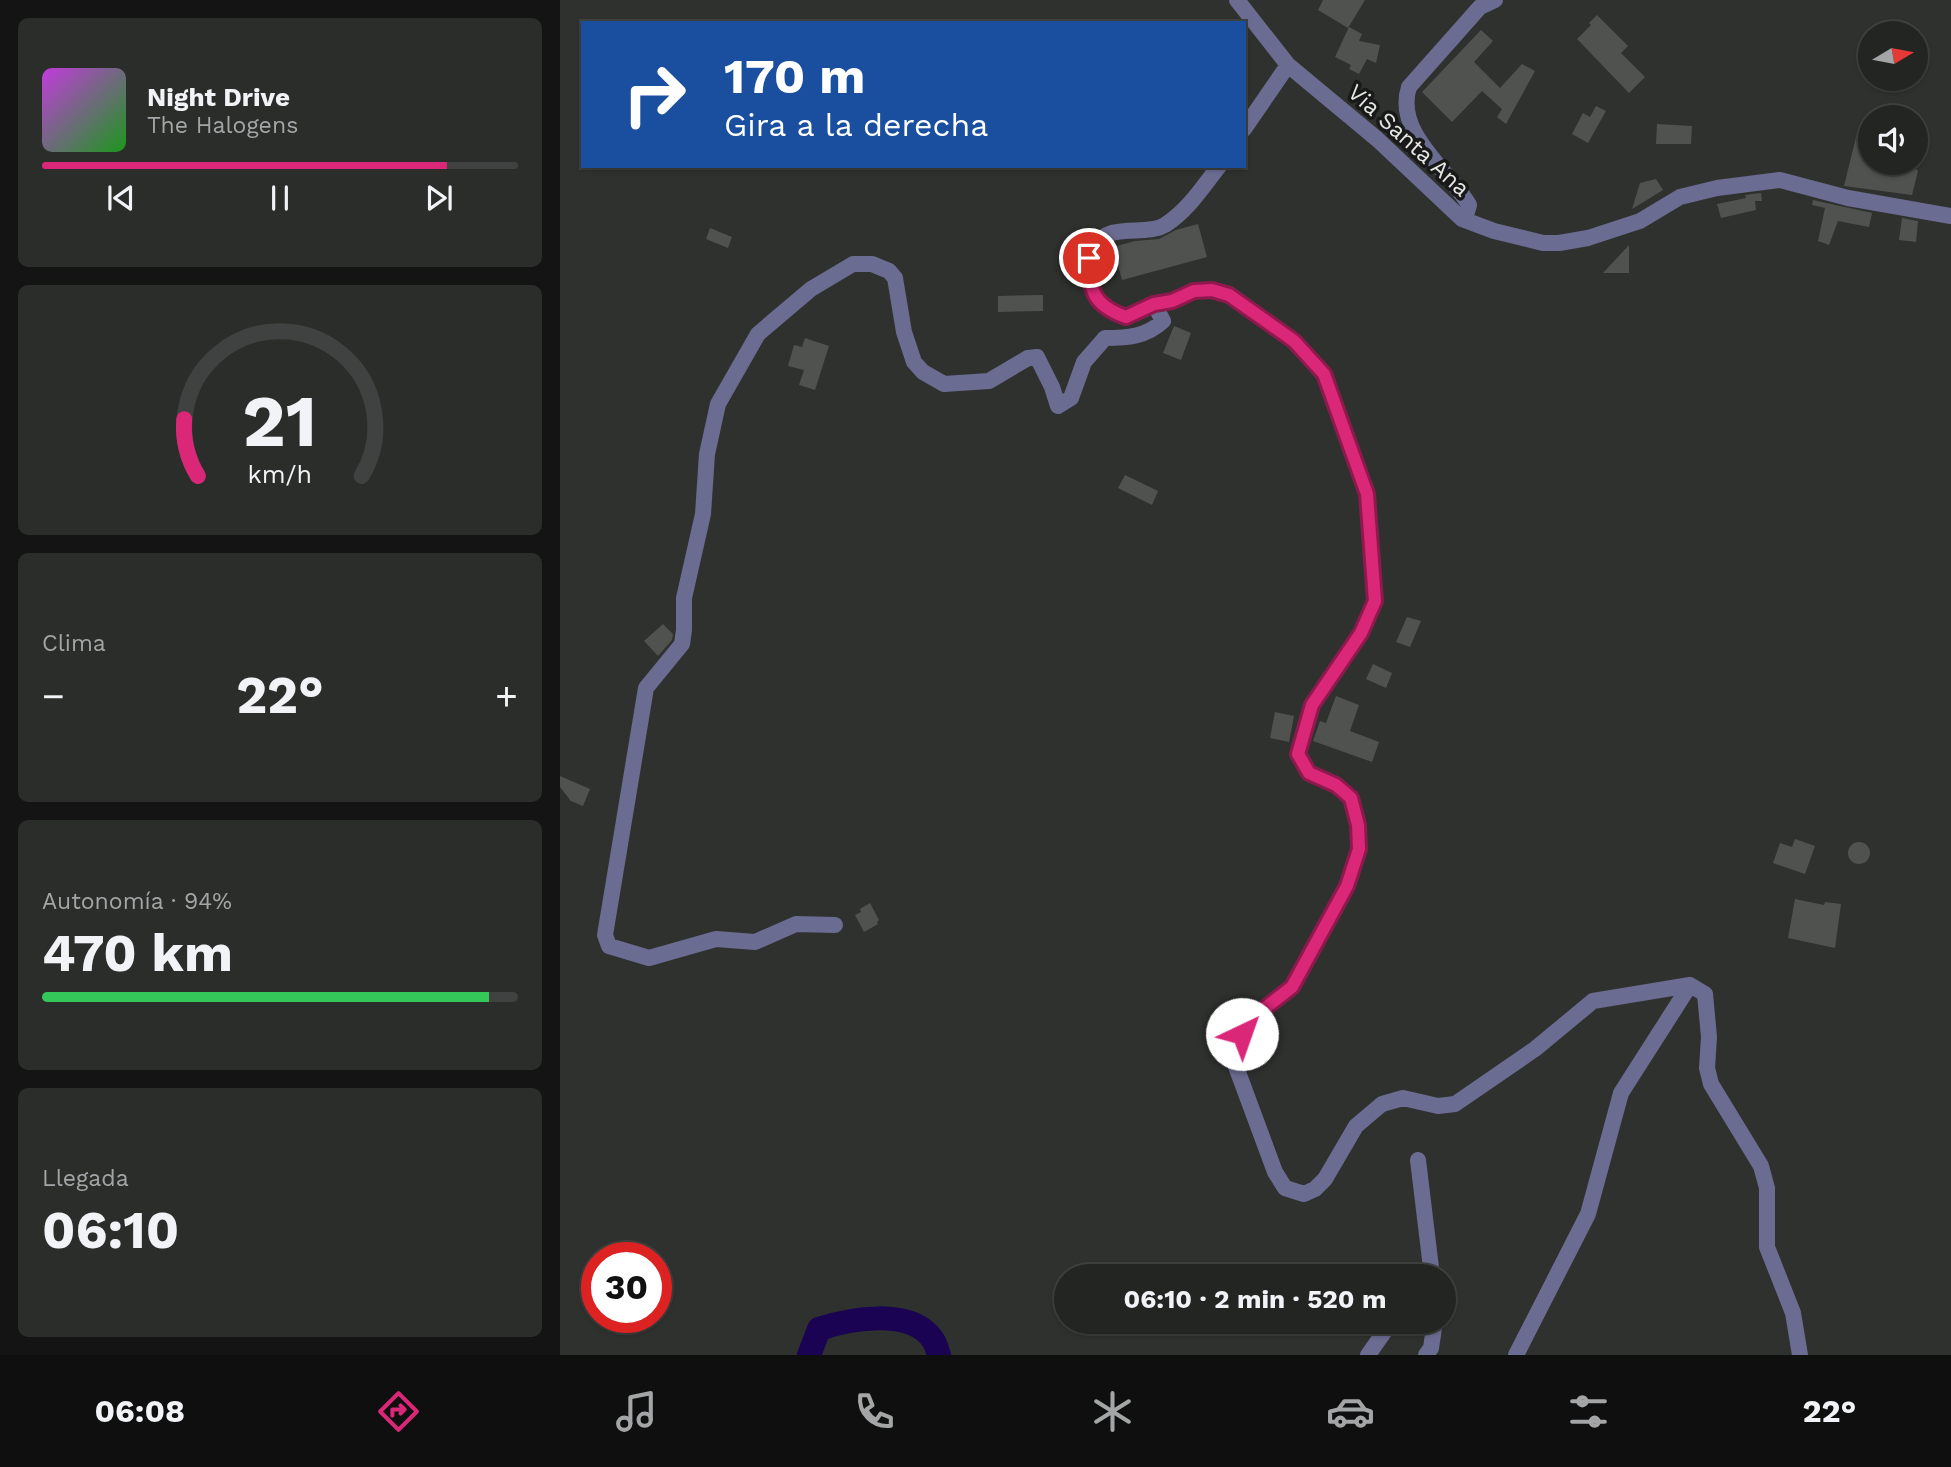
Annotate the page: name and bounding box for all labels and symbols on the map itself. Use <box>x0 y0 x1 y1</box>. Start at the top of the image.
north arrow <box>1858 21 1928 91</box>
street label: Via Santa Ana <box>1342 79 1475 202</box>
pin <box>1059 228 1119 288</box>
position arrow <box>1205 997 1279 1071</box>
speed limit sign: 30 <box>581 1242 672 1333</box>

